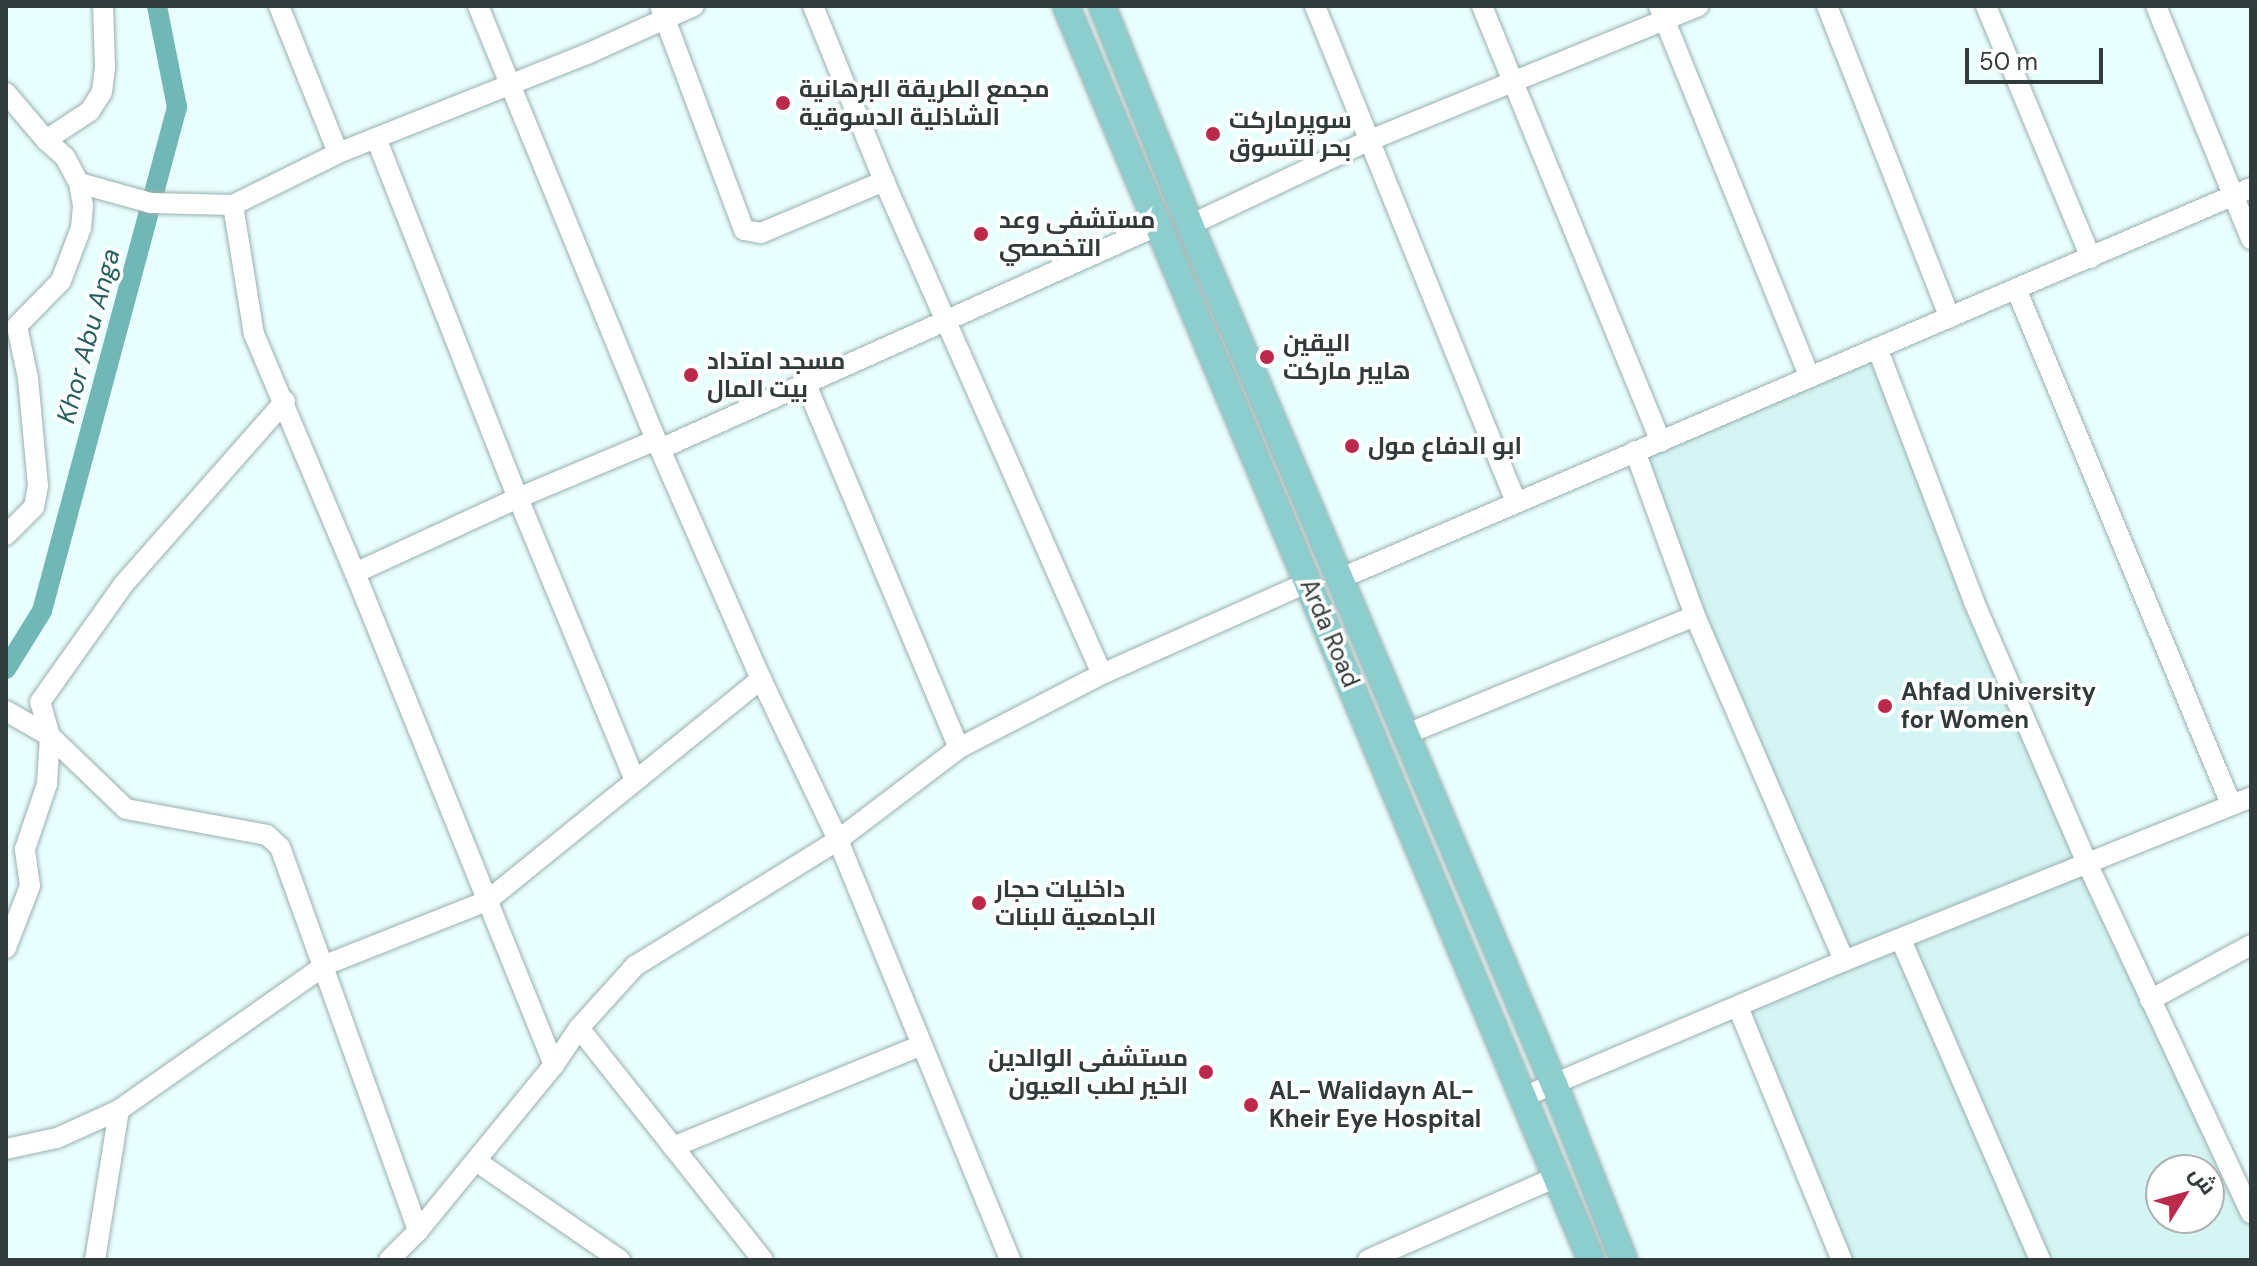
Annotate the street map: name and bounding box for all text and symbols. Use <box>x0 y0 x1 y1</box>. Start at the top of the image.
scale bar <box>1969 32 2107 82</box>
text: 50 m <box>1979 46 2038 77</box>
place label: مجمع الطريقة البرهانية الشاذلية الدسوقية <box>799 75 1050 131</box>
marker: مجمع الطريقة البرهانية الشاذلية الدسوقية <box>774 94 792 112</box>
place label: سوپرمارکت بحر للتسوق <box>1229 106 1352 162</box>
marker: سوپرمارکت بحر للتسوق <box>1204 125 1222 143</box>
place label: مستشفى وعد التخصصي <box>999 206 1155 262</box>
marker: مستشفى وعد التخصصي <box>970 223 992 245</box>
water label: Khor Abu Anga <box>51 245 127 427</box>
place label: اليقين هايبر ماركت <box>1283 329 1410 385</box>
place label: مسجد امتداد بيت المال <box>707 347 845 403</box>
marker: اليقين هايبر ماركت <box>1258 348 1276 366</box>
marker: مسجد امتداد بيت المال <box>682 366 700 384</box>
place label: ابو الدفاع مول <box>1368 432 1522 460</box>
marker: ابو الدفاع مول <box>1343 437 1361 455</box>
street label: Arda Road <box>1294 575 1366 691</box>
place label: Ahfad University for Women <box>1901 678 2096 734</box>
marker: Ahfad University for Women <box>1876 697 1894 715</box>
place label: داخليات حجار الجامعية للبنات <box>995 875 1156 931</box>
marker: داخليات حجار الجامعية للبنات <box>970 894 988 912</box>
place label: مستشفى الوالدين الخير لطب العيون <box>988 1044 1188 1100</box>
marker: مستشفى الوالدين الخير لطب العيون <box>1195 1061 1217 1083</box>
place label: AL- Walidayn AL- Kheir Eye Hospital <box>1269 1077 1481 1133</box>
marker: AL- Walidayn AL- Kheir Eye Hospital <box>1240 1094 1262 1116</box>
north arrow <box>2145 1154 2225 1234</box>
text: ش <box>2183 1160 2223 1200</box>

